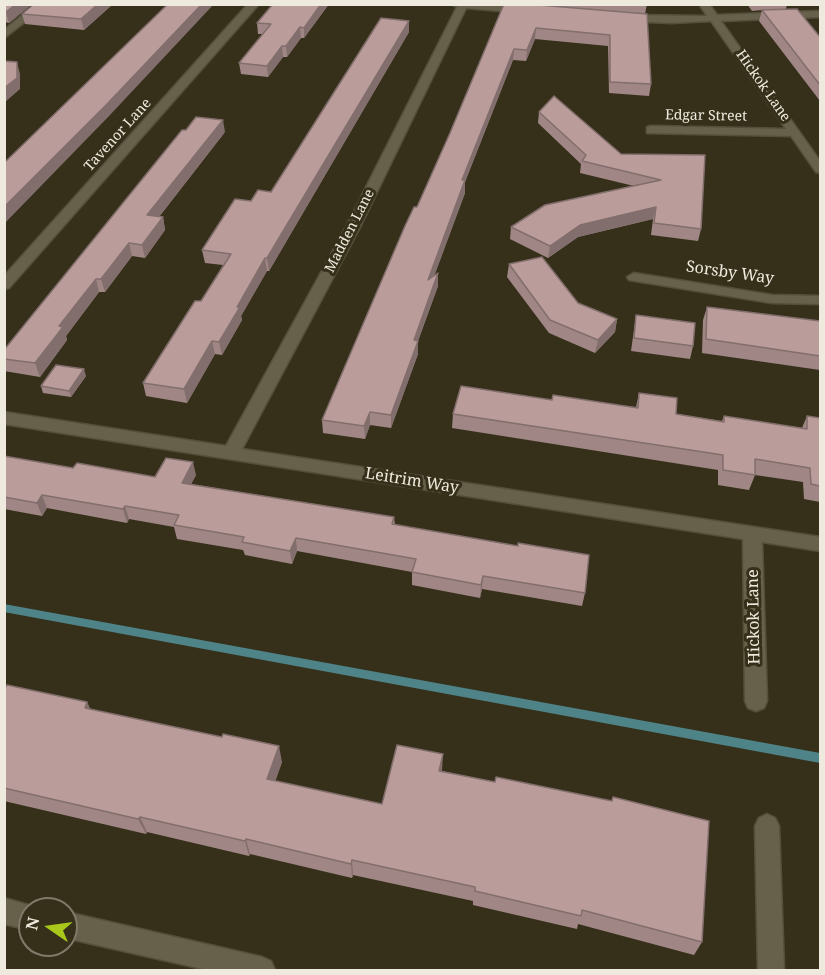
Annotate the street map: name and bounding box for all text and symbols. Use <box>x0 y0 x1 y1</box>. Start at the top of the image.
street label: Hickok Lane <box>732 47 794 125</box>
street label: Tavenor Lane <box>81 95 155 175</box>
street label: Edgar Street <box>665 107 747 125</box>
street label: Madden Lane <box>322 186 378 276</box>
street label: Sorsby Way <box>685 257 775 289</box>
street label: Leitrim Way <box>364 464 460 498</box>
street label: Hickok Lane <box>744 569 764 665</box>
north arrow <box>18 897 78 957</box>
text: N <box>20 915 45 932</box>

